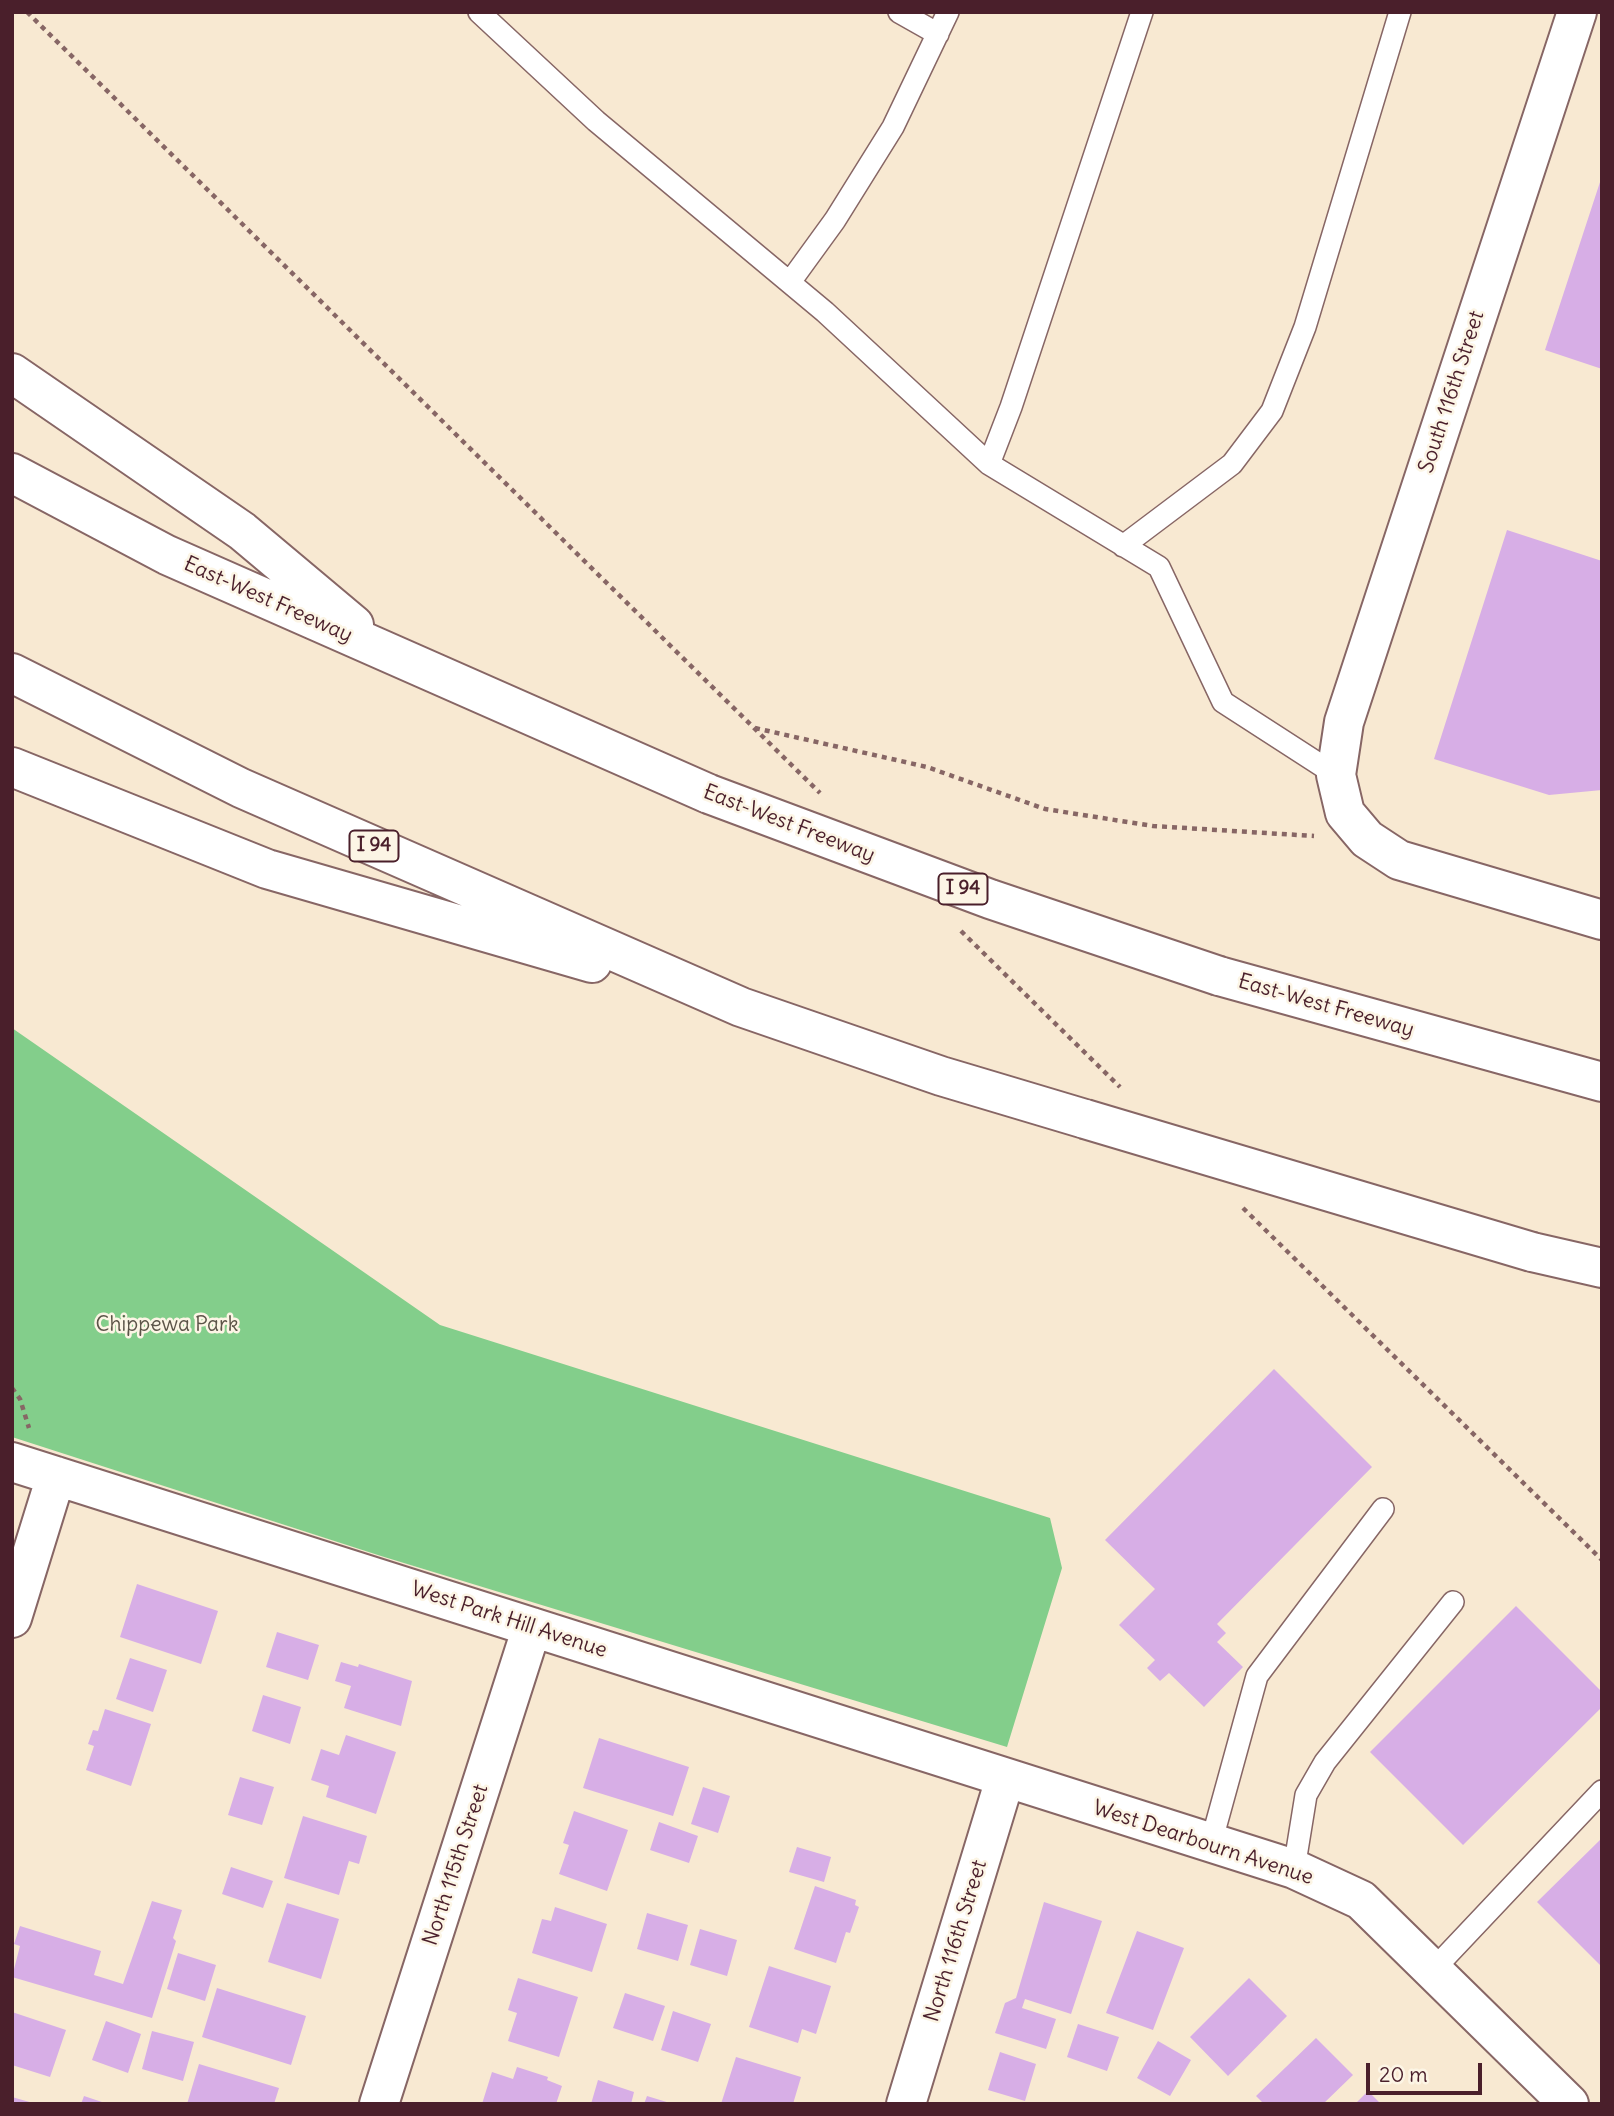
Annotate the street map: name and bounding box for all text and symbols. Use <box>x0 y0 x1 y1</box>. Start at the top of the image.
street label: South 116th Street <box>1414 308 1490 476</box>
street label: East-West Freeway <box>180 552 356 648</box>
street label: East-West Freeway <box>700 780 878 868</box>
road number: I 94 <box>350 831 398 862</box>
road number: I 94 <box>939 874 988 904</box>
street label: East-West Freeway <box>1235 969 1417 1043</box>
park label: Chippewa Park <box>96 1312 238 1338</box>
street label: West Park Hill Avenue <box>408 1576 610 1664</box>
street label: North 115th Street <box>418 1781 494 1949</box>
street label: West Dearbourn Avenue <box>1090 1796 1316 1890</box>
street label: North 116th Street <box>919 1857 993 2025</box>
scale bar <box>1369 2050 1484 2094</box>
text: 20 m <box>1379 2061 1428 2088</box>

